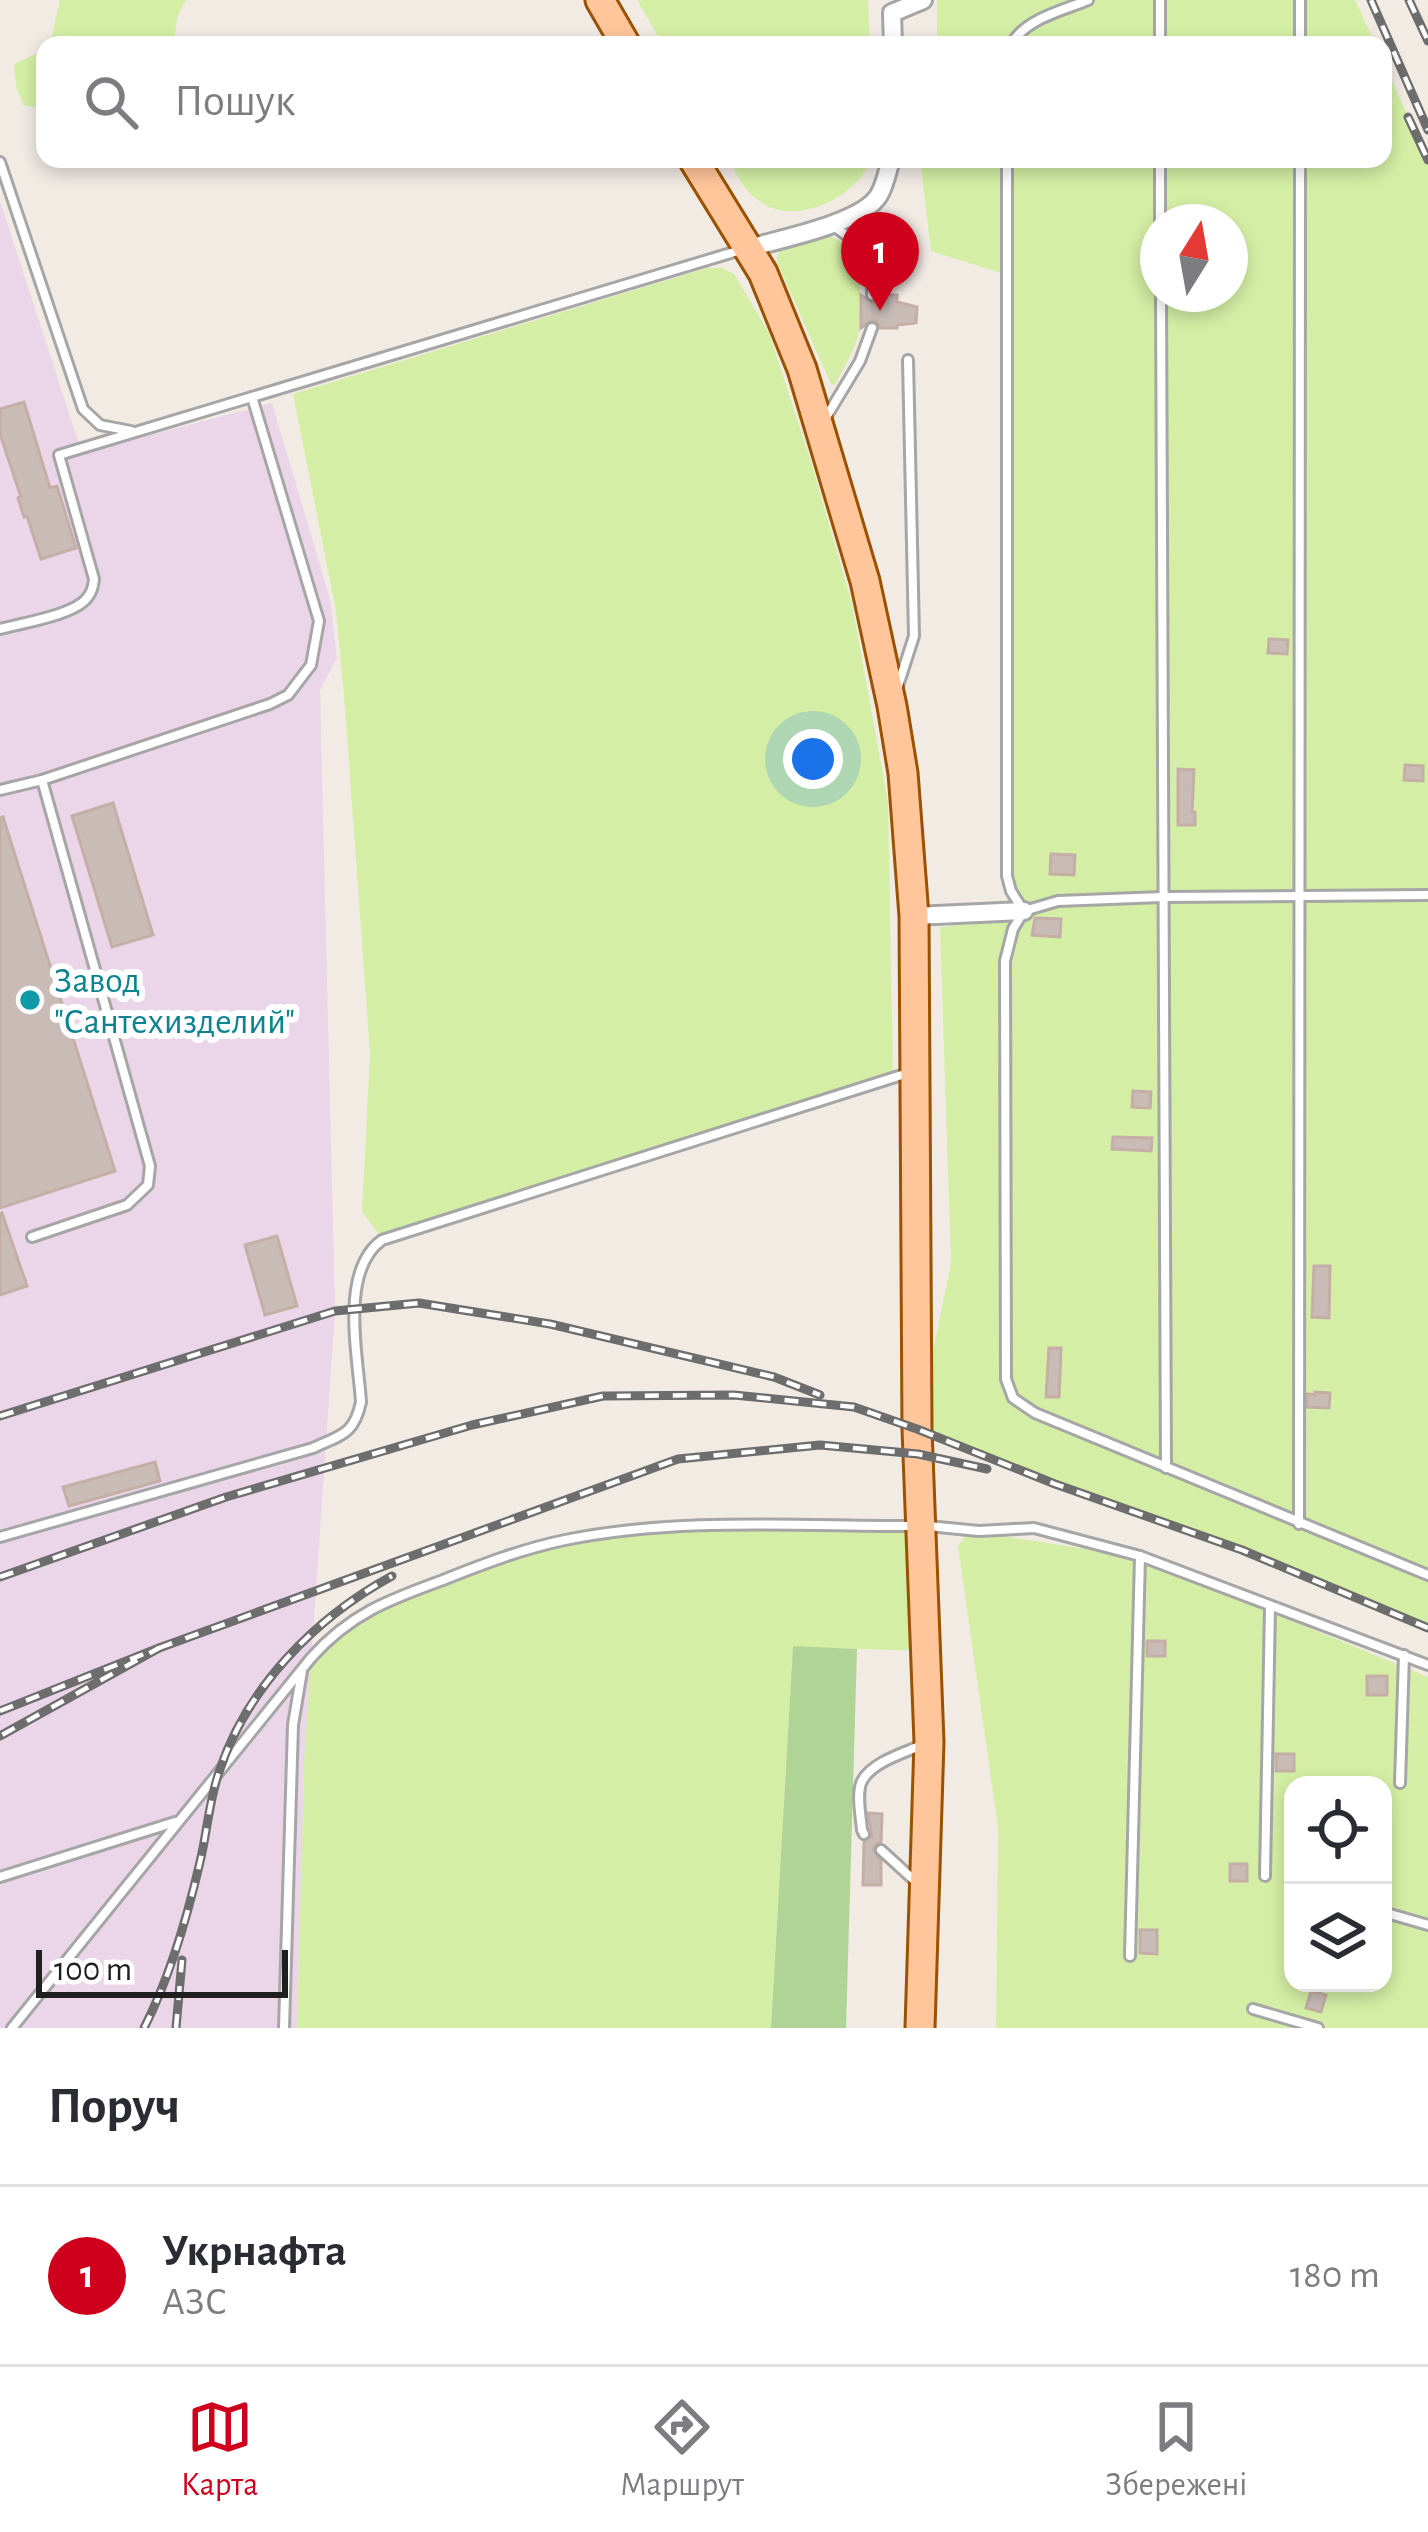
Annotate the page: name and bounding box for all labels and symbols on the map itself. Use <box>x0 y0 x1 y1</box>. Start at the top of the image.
north arrow <box>1140 204 1248 312</box>
pin: 1 <box>841 212 919 311</box>
your location <box>783 729 843 789</box>
place label: Завод "Сантехизделий" <box>54 963 295 1040</box>
marker: Завод "Сантехизделий" <box>17 987 43 1013</box>
scale bar <box>36 1944 288 1997</box>

